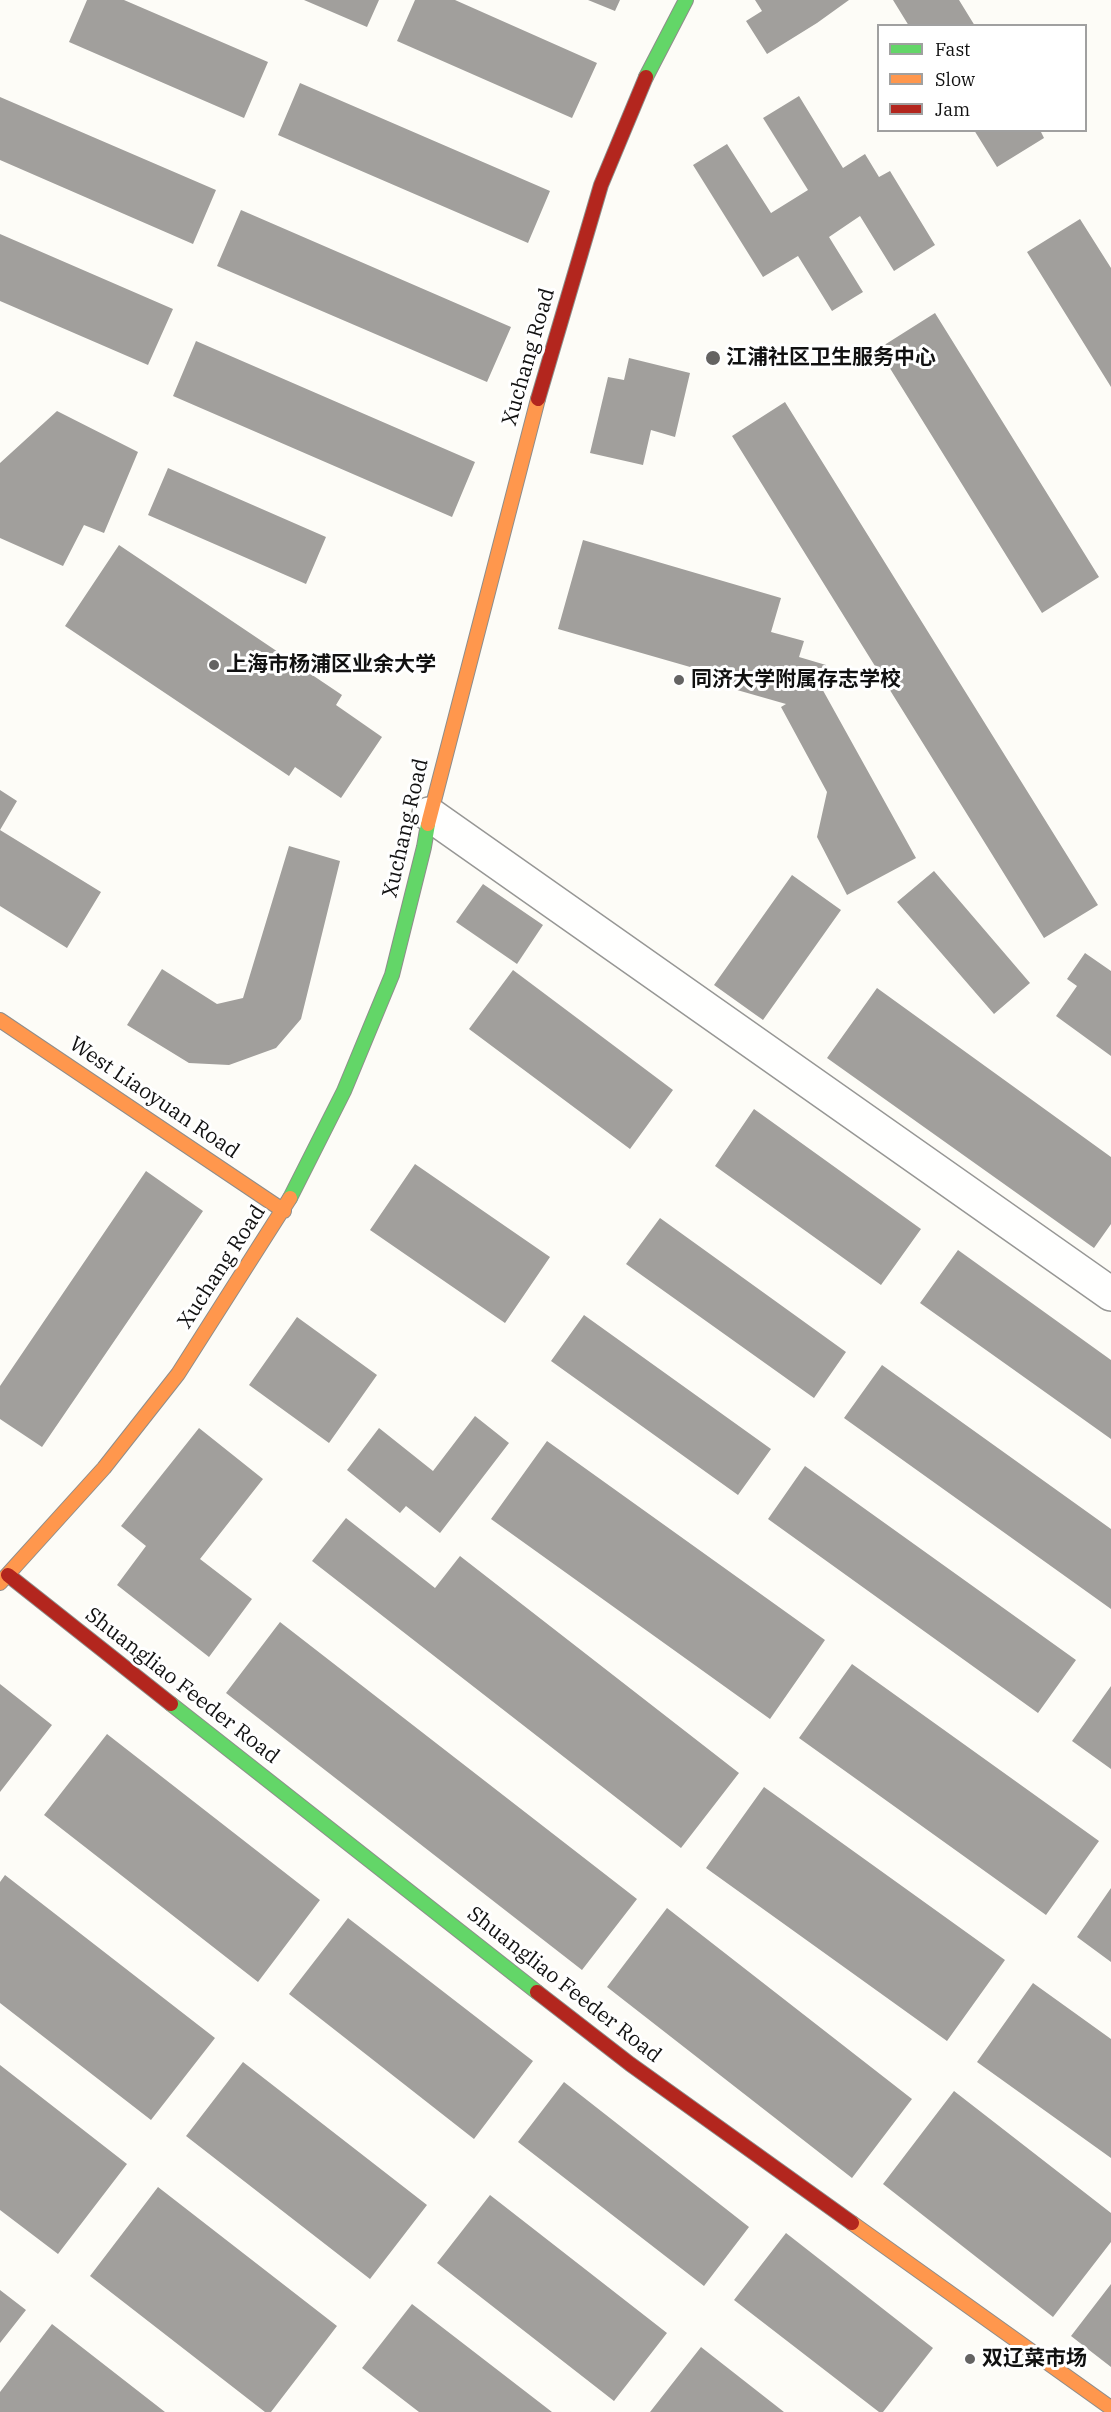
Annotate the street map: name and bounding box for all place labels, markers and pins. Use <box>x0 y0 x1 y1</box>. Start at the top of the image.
place label: 江浦社区卫生服务中心 <box>726 345 936 371</box>
marker: 江浦社区卫生服务中心 <box>704 349 722 367</box>
place label: 上海市杨浦区业余大学 <box>226 652 436 678</box>
marker: 上海市杨浦区业余大学 <box>207 658 221 672</box>
place label: 同济大学附属存志学校 <box>691 667 901 693</box>
marker: 同济大学附属存志学校 <box>672 673 686 687</box>
place label: 双辽菜市场 <box>982 2346 1087 2372</box>
marker: 双辽菜市场 <box>963 2352 977 2366</box>

